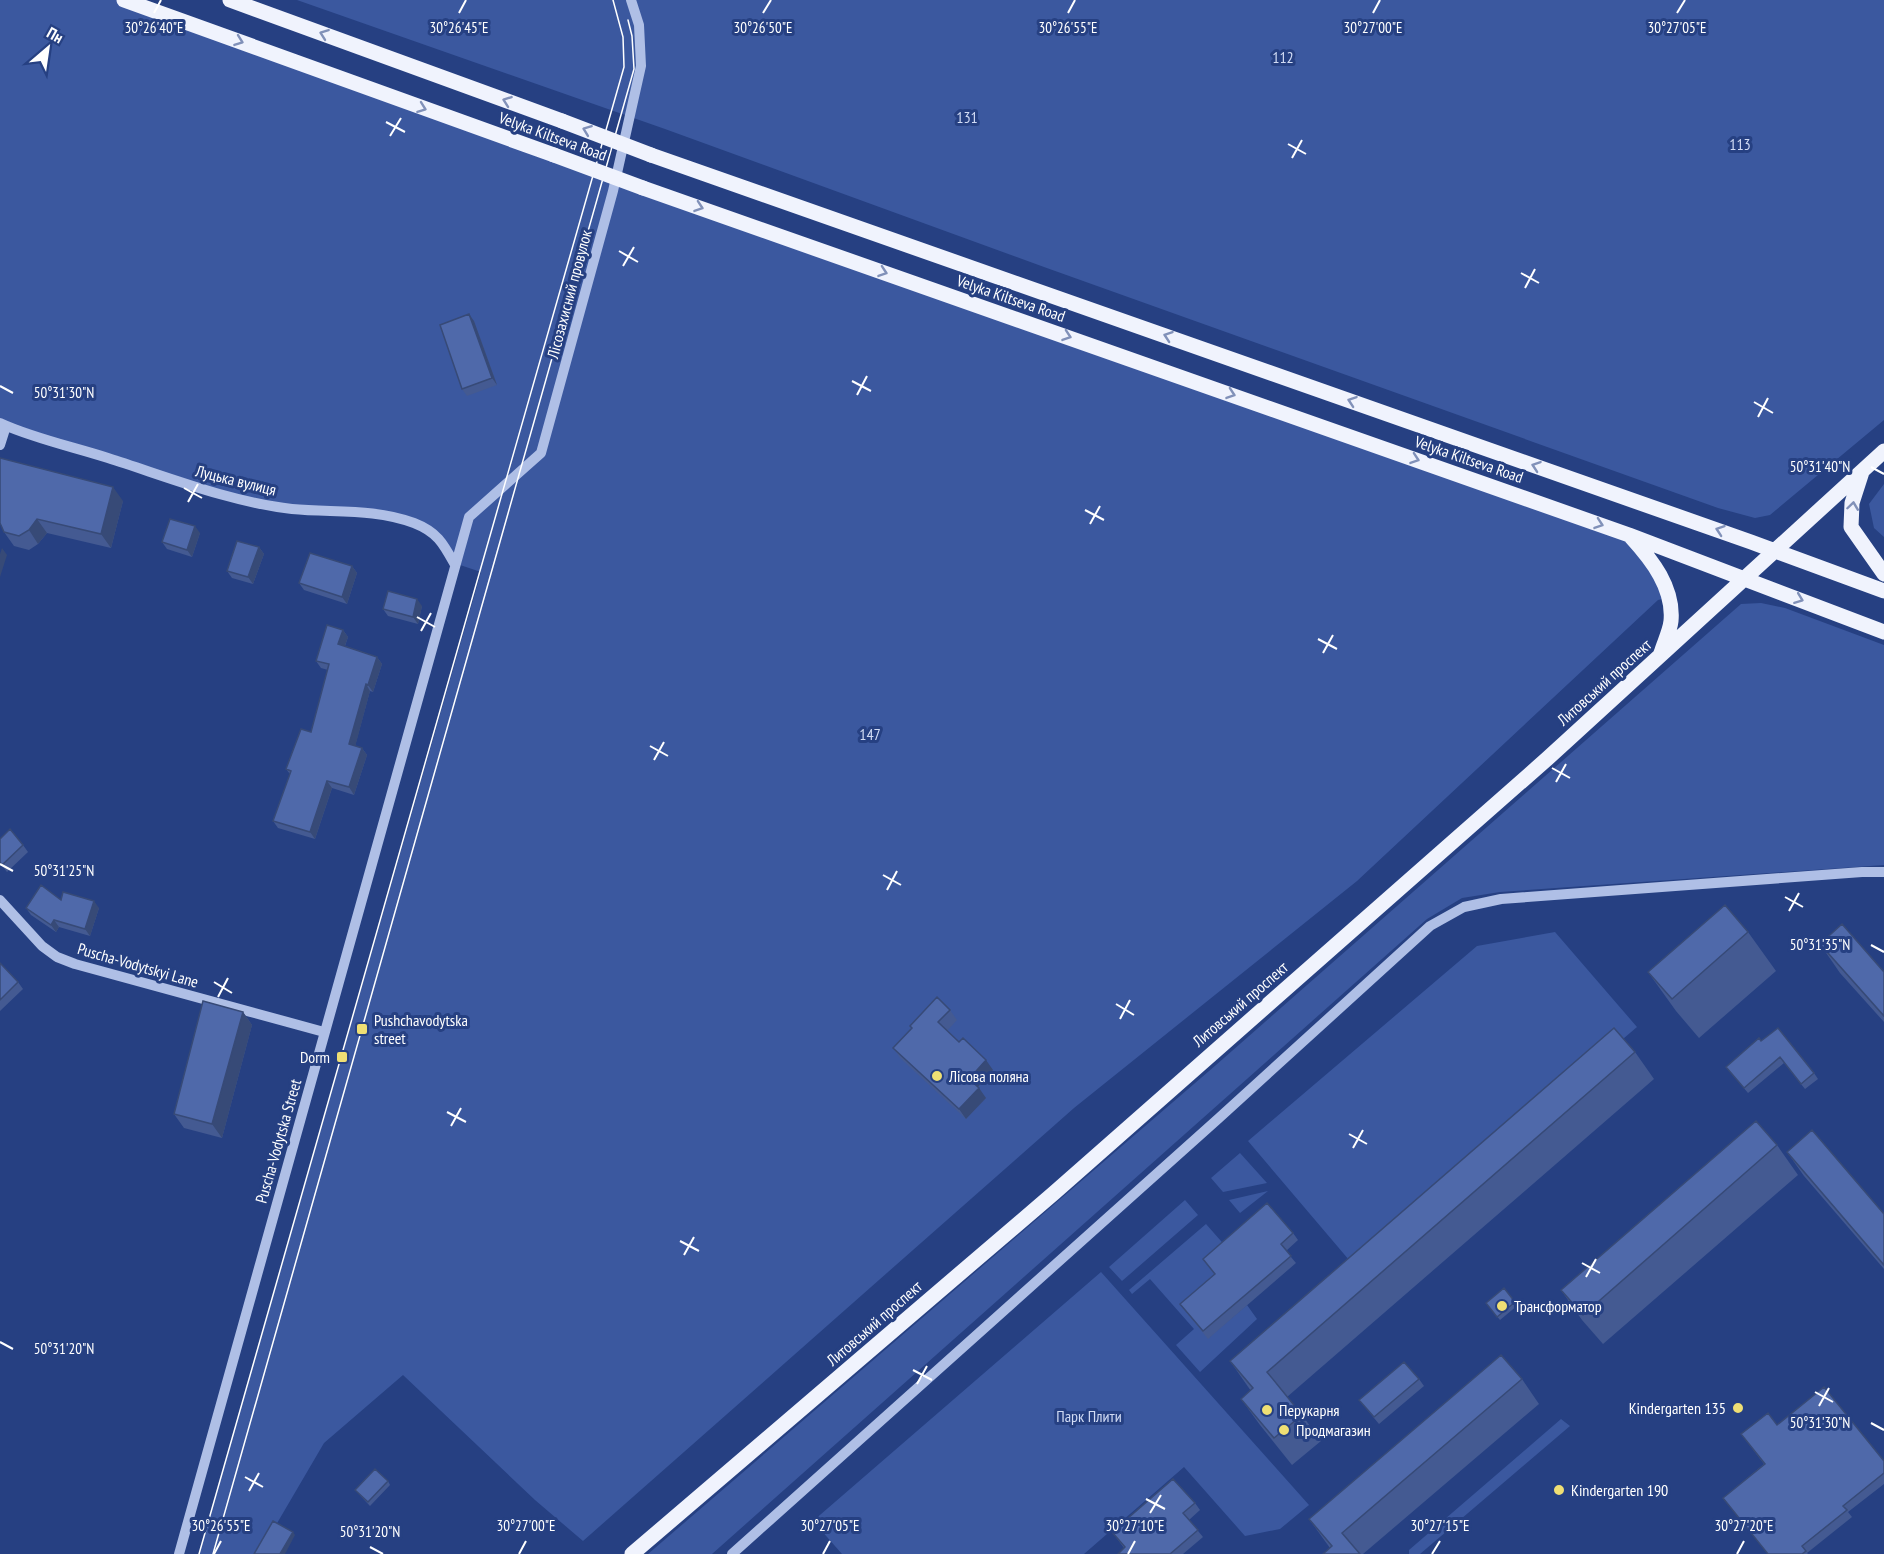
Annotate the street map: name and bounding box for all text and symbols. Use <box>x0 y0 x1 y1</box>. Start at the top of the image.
north arrow <box>18 18 78 78</box>
text: 30°26'40"E <box>124 18 184 37</box>
text: 30°26'45"E <box>429 18 489 37</box>
text: 30°26'50"E <box>733 18 793 37</box>
text: 30°26'55"E <box>1038 18 1098 37</box>
text: 30°27'00"E <box>1343 18 1403 37</box>
text: 30°27'05"E <box>1647 18 1707 37</box>
text: Пн <box>44 22 67 47</box>
one-way arrow <box>319 29 330 42</box>
one-way arrow <box>233 34 244 47</box>
park label: 112 <box>1272 47 1294 67</box>
one-way arrow <box>502 95 513 108</box>
one-way arrow <box>416 100 427 113</box>
street label: Velyka Kiltseva Road <box>495 107 610 165</box>
park label: 131 <box>956 107 978 127</box>
one-way arrow <box>582 125 593 137</box>
park label: 113 <box>1729 134 1751 154</box>
one-way arrow <box>693 200 704 212</box>
street label: Лісозахисний провулок <box>542 227 596 361</box>
one-way arrow <box>877 264 887 277</box>
street label: Velyka Kiltseva Road <box>953 270 1068 326</box>
one-way arrow <box>1061 329 1071 342</box>
one-way arrow <box>1163 331 1174 344</box>
text: 50°31'30"N <box>34 383 94 402</box>
one-way arrow <box>1225 387 1236 400</box>
one-way arrow <box>1347 395 1358 408</box>
street label: Velyka Kiltseva Road <box>1411 431 1526 487</box>
one-way arrow <box>1409 452 1420 465</box>
text: 50°31'40"N <box>1790 457 1850 476</box>
street label: Луцька вулиця <box>193 460 278 500</box>
one-way arrow <box>1531 460 1542 473</box>
one-way arrow <box>1847 501 1859 510</box>
one-way arrow <box>1593 517 1604 530</box>
one-way arrow <box>1715 525 1726 538</box>
one-way arrow <box>1793 591 1804 604</box>
street label: Литовський проспект <box>1552 634 1656 730</box>
park label: 147 <box>859 724 881 744</box>
text: 50°31'25"N <box>34 861 94 880</box>
text: 50°31'35"N <box>1790 935 1850 954</box>
street label: Puscha-Vodytskyi Lane <box>75 938 201 992</box>
street label: Литовський проспект <box>1187 957 1292 1052</box>
place label: Pushchavodytska street <box>374 1010 468 1048</box>
marker: Pushchavodytska street <box>355 1022 369 1036</box>
place label: Dorm <box>300 1047 330 1067</box>
marker: Dorm <box>335 1050 349 1064</box>
place label: Лісова поляна <box>948 1066 1029 1086</box>
marker: Лісова поляна <box>930 1069 944 1083</box>
street label: Puscha-Vodytska Street <box>251 1076 305 1205</box>
street label: Литовський проспект <box>821 1276 926 1371</box>
place label: Трансформатор <box>1514 1296 1602 1316</box>
marker: Трансформатор <box>1495 1299 1509 1313</box>
text: 50°31'20"N <box>34 1339 94 1358</box>
place label: Kindergarten 135 <box>1629 1398 1726 1418</box>
place label: Перукарня <box>1279 1400 1340 1420</box>
marker: Kindergarten 135 <box>1731 1401 1745 1415</box>
marker: Перукарня <box>1260 1403 1274 1417</box>
park label: Парк Плити <box>1056 1406 1122 1426</box>
text: 50°31'30"N <box>1790 1413 1850 1432</box>
place label: Продмагазин <box>1296 1420 1371 1440</box>
marker: Продмагазин <box>1277 1423 1291 1437</box>
place label: Kindergarten 190 <box>1571 1480 1668 1500</box>
marker: Kindergarten 190 <box>1552 1483 1566 1497</box>
text: 30°26'55"E <box>191 1516 251 1535</box>
text: 30°27'00"E <box>496 1516 556 1535</box>
text: 30°27'05"E <box>800 1516 860 1535</box>
text: 30°27'10"E <box>1105 1516 1165 1535</box>
text: 30°27'15"E <box>1410 1516 1470 1535</box>
text: 30°27'20"E <box>1714 1516 1774 1535</box>
text: 50°31'20"N <box>340 1522 400 1541</box>

